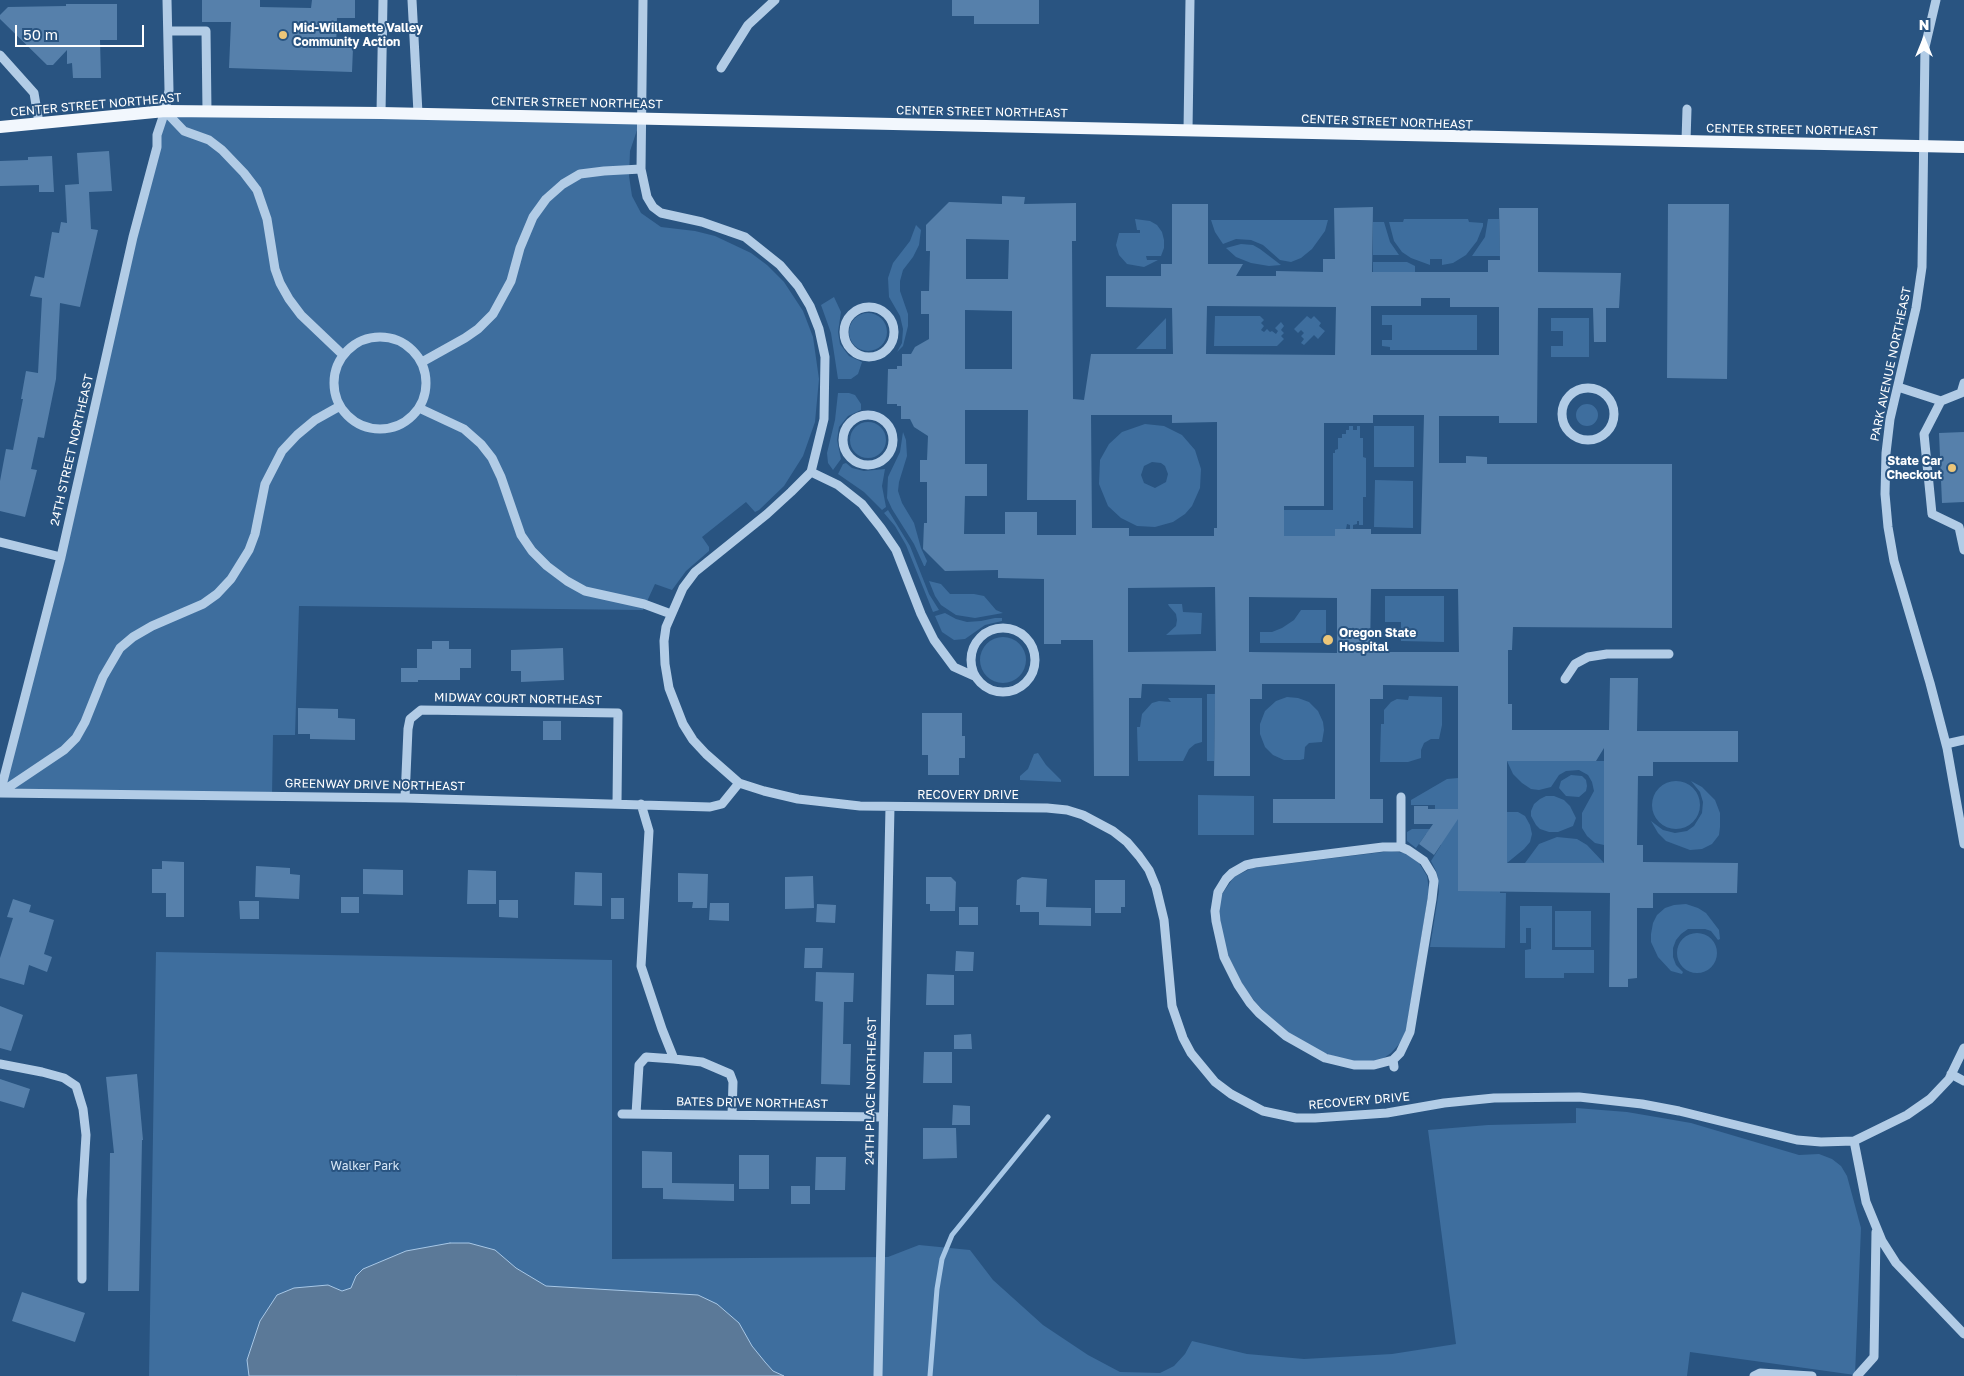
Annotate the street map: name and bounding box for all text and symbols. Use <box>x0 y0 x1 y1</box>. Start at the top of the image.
scale bar <box>18 15 146 47</box>
north arrow <box>1899 15 1949 65</box>
text: N <box>1919 16 1929 33</box>
place label: Mid-Willamette Valley Community Action <box>293 21 423 49</box>
text: 50 m <box>23 25 58 43</box>
marker: Mid-Willamette Valley Community Action <box>277 29 289 41</box>
street label: CENTER STREET NORTHEAST <box>10 90 182 120</box>
street label: CENTER STREET NORTHEAST <box>491 94 663 112</box>
street label: CENTER STREET NORTHEAST <box>896 103 1068 121</box>
street label: CENTER STREET NORTHEAST <box>1301 112 1473 132</box>
street label: CENTER STREET NORTHEAST <box>1706 121 1878 139</box>
street label: PARK AVENUE NORTHEAST <box>1868 285 1914 443</box>
street label: 24TH STREET NORTHEAST <box>48 373 96 527</box>
place label: State Car Checkout <box>1886 454 1942 482</box>
marker: State Car Checkout <box>1946 462 1958 474</box>
place label: Oregon State Hospital <box>1339 626 1416 654</box>
marker: Oregon State Hospital <box>1321 633 1335 647</box>
street label: MIDWAY COURT NORTHEAST <box>434 690 602 708</box>
street label: GREENWAY DRIVE NORTHEAST <box>285 776 465 794</box>
street label: RECOVERY DRIVE <box>917 788 1019 802</box>
street label: 24TH PLACE NORTHEAST <box>863 1017 879 1165</box>
street label: RECOVERY DRIVE <box>1308 1089 1410 1113</box>
street label: BATES DRIVE NORTHEAST <box>676 1094 828 1112</box>
park label: Walker Park <box>331 1159 399 1173</box>

